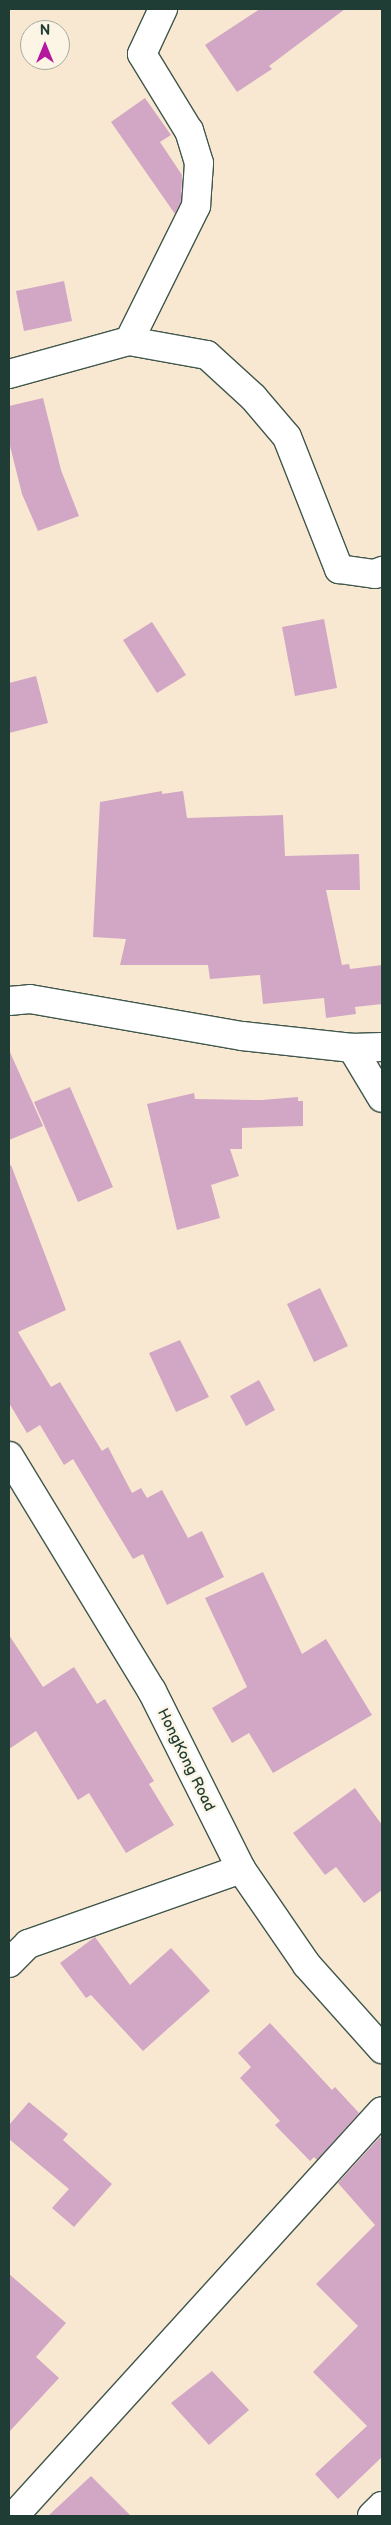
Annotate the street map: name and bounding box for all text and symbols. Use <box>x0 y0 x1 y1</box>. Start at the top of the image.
north arrow <box>20 20 70 70</box>
text: N <box>40 22 50 39</box>
street label: HongKong Road <box>153 1706 219 1814</box>

